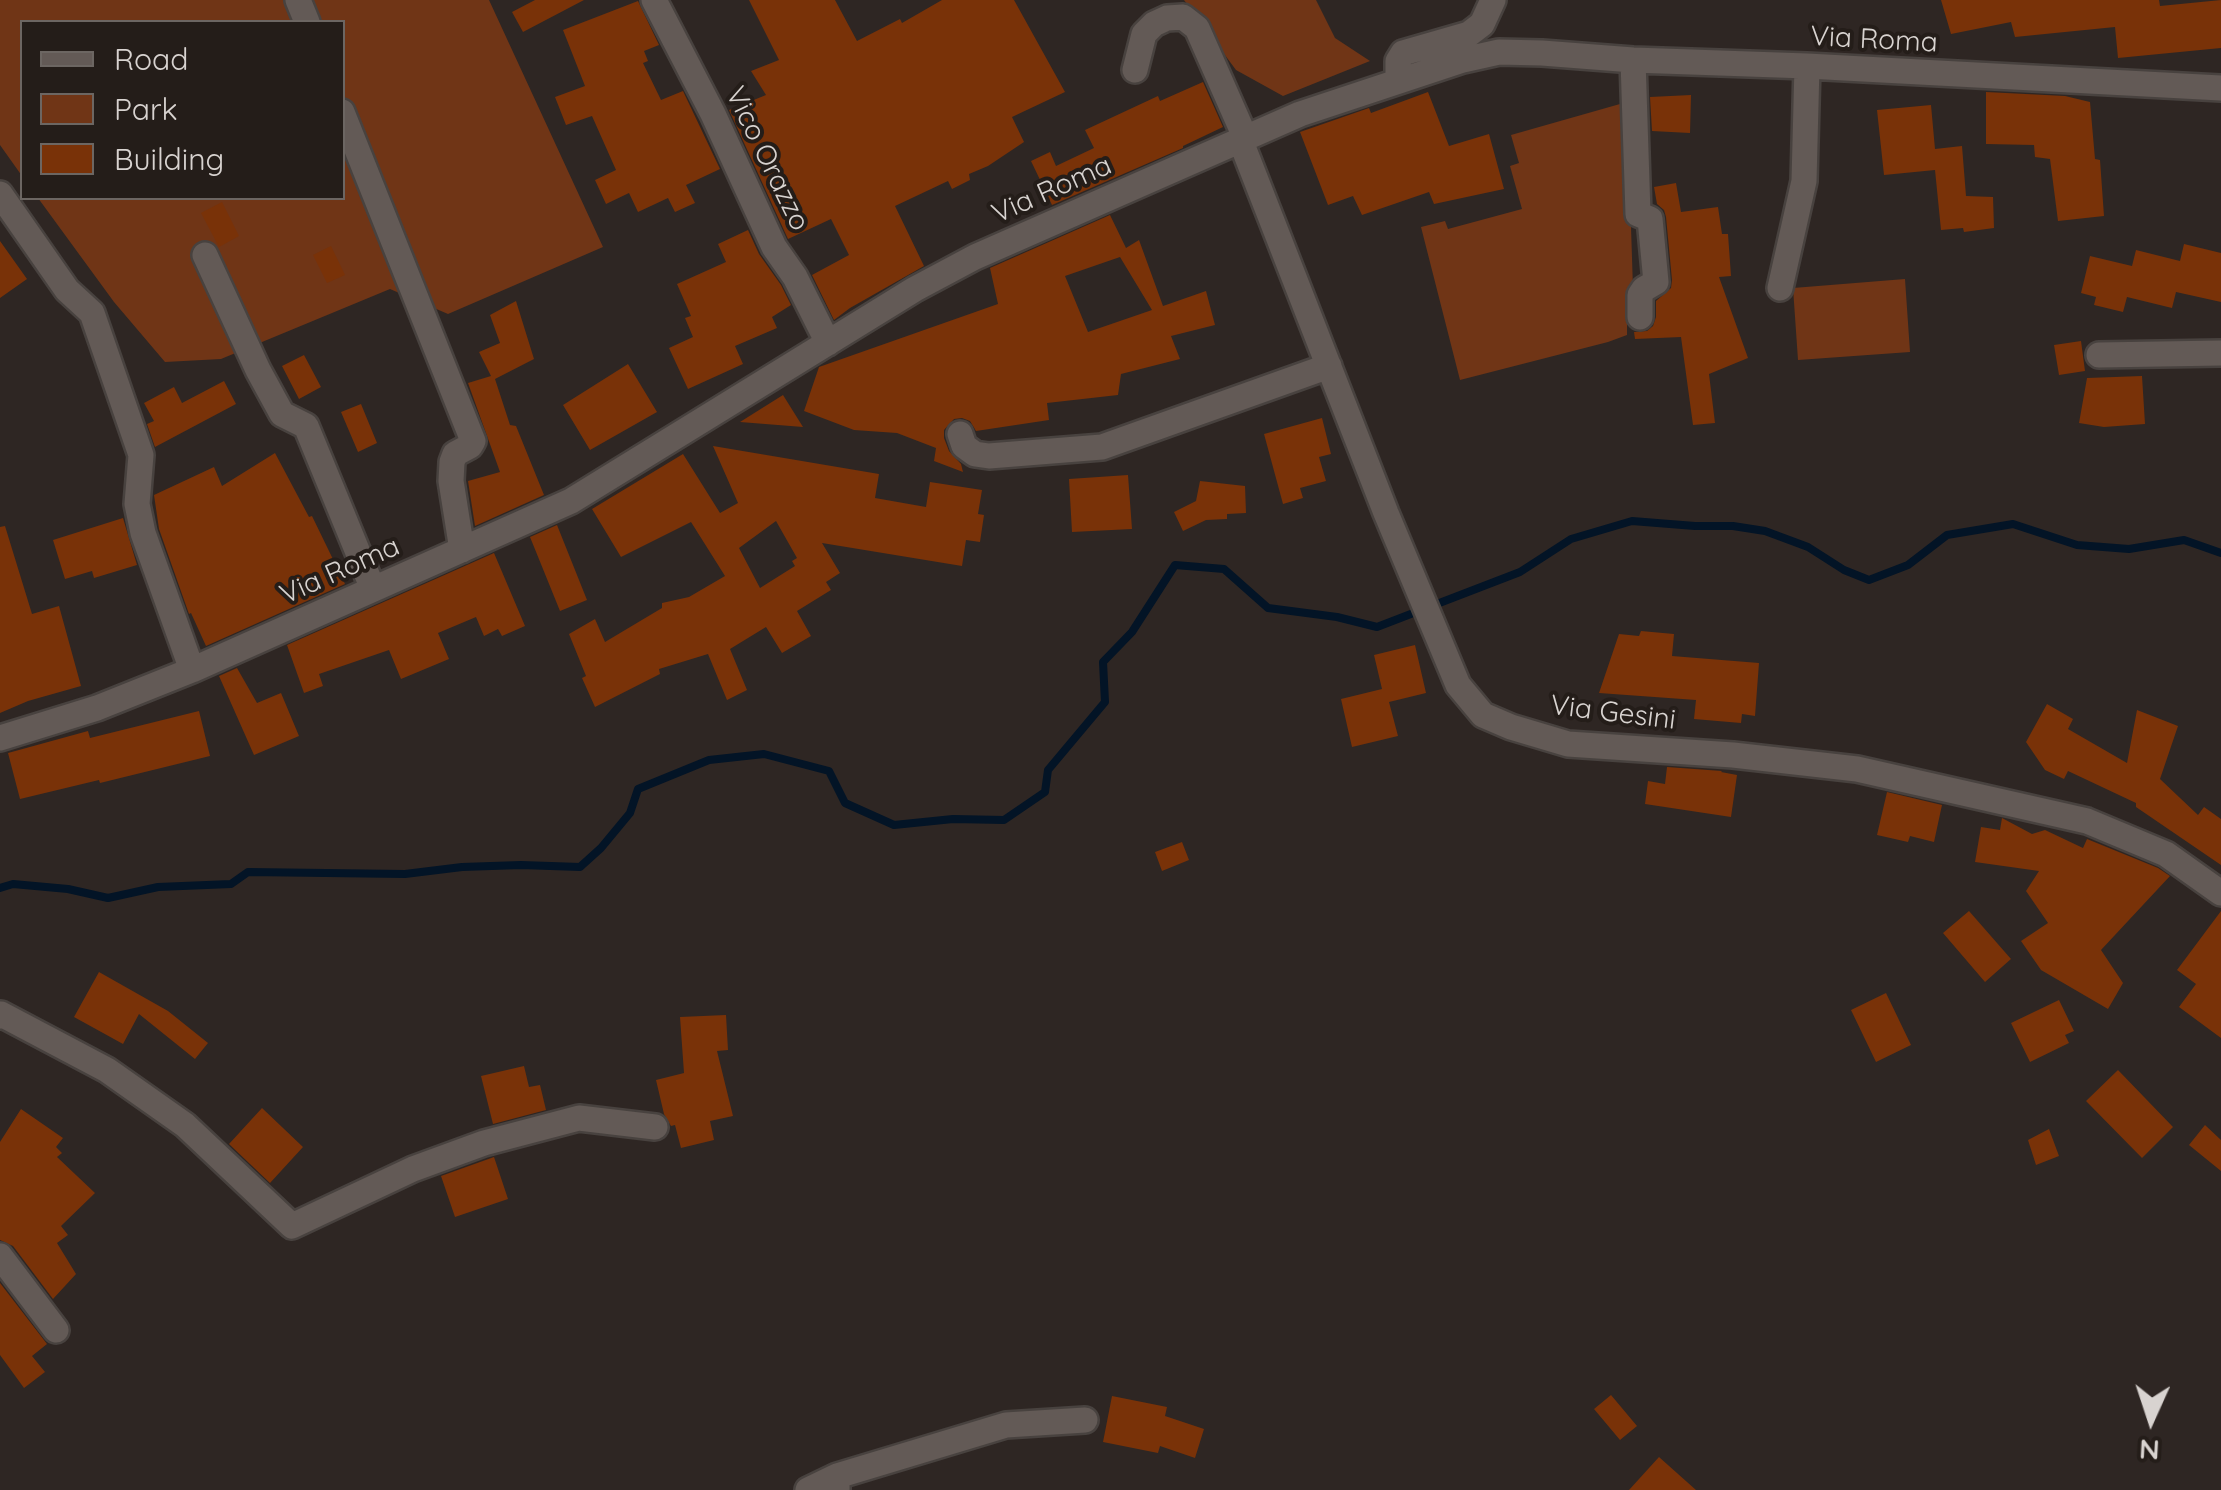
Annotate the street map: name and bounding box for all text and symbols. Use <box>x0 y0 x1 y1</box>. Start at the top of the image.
legend <box>20 20 345 200</box>
street label: Via Roma <box>1810 20 1938 60</box>
text: Road <box>114 40 188 78</box>
street label: Vico Orazzo <box>718 82 816 236</box>
text: Park <box>114 90 178 128</box>
text: Building <box>114 140 224 178</box>
street label: Via Roma <box>987 149 1117 231</box>
street label: Via Roma <box>275 530 405 612</box>
street label: Via Gesini <box>1549 689 1677 737</box>
north arrow <box>2101 1370 2201 1470</box>
text: N <box>2138 1432 2161 1468</box>

